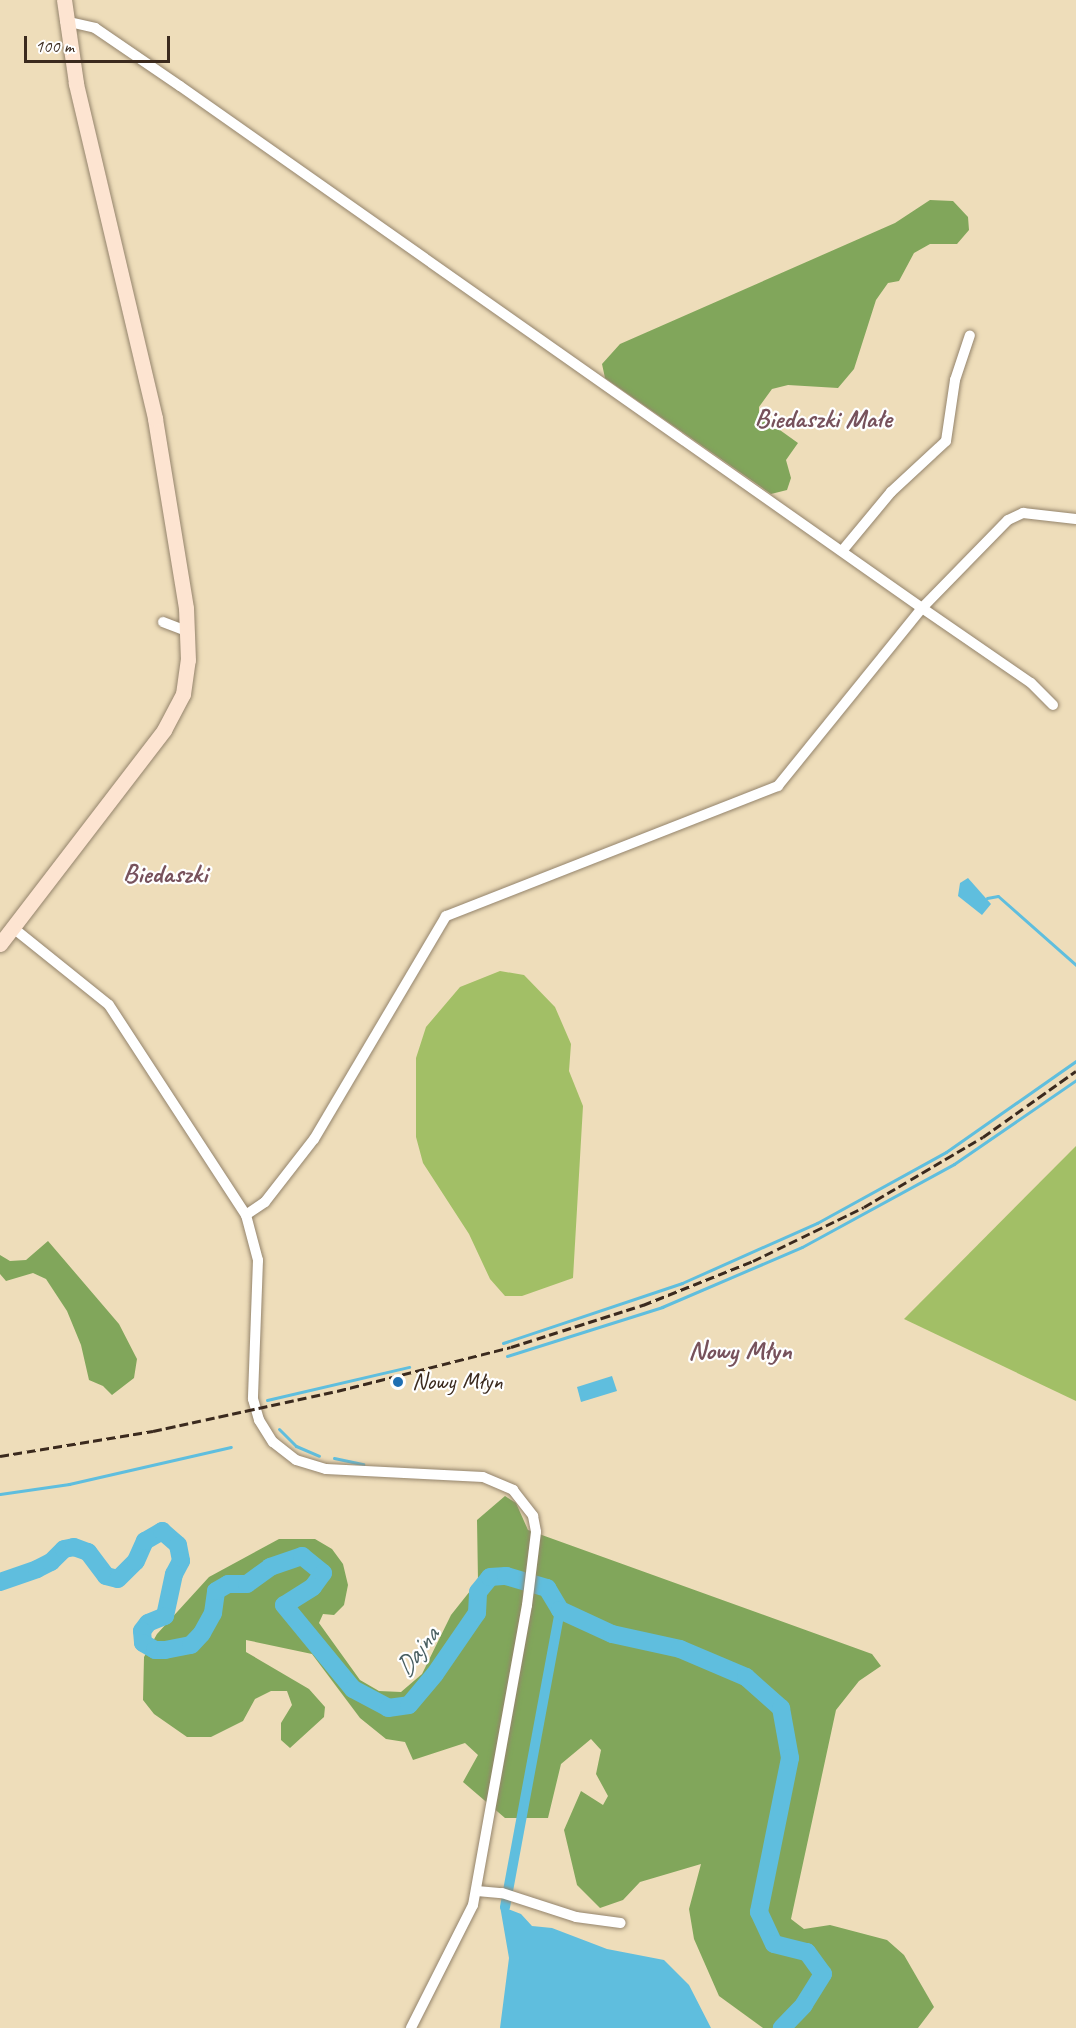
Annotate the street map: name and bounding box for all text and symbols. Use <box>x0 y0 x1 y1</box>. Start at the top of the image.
scale bar <box>27 24 172 62</box>
text: 100 m <box>35 35 74 57</box>
district label: Biedaszki Małe <box>754 403 892 435</box>
district label: Biedaszki <box>123 858 207 890</box>
district label: Nowy Młyn <box>688 1335 792 1367</box>
place label: Nowy Młyn <box>412 1368 503 1396</box>
marker: Nowy Młyn <box>389 1373 407 1391</box>
water label: Dajna <box>388 1621 446 1683</box>

